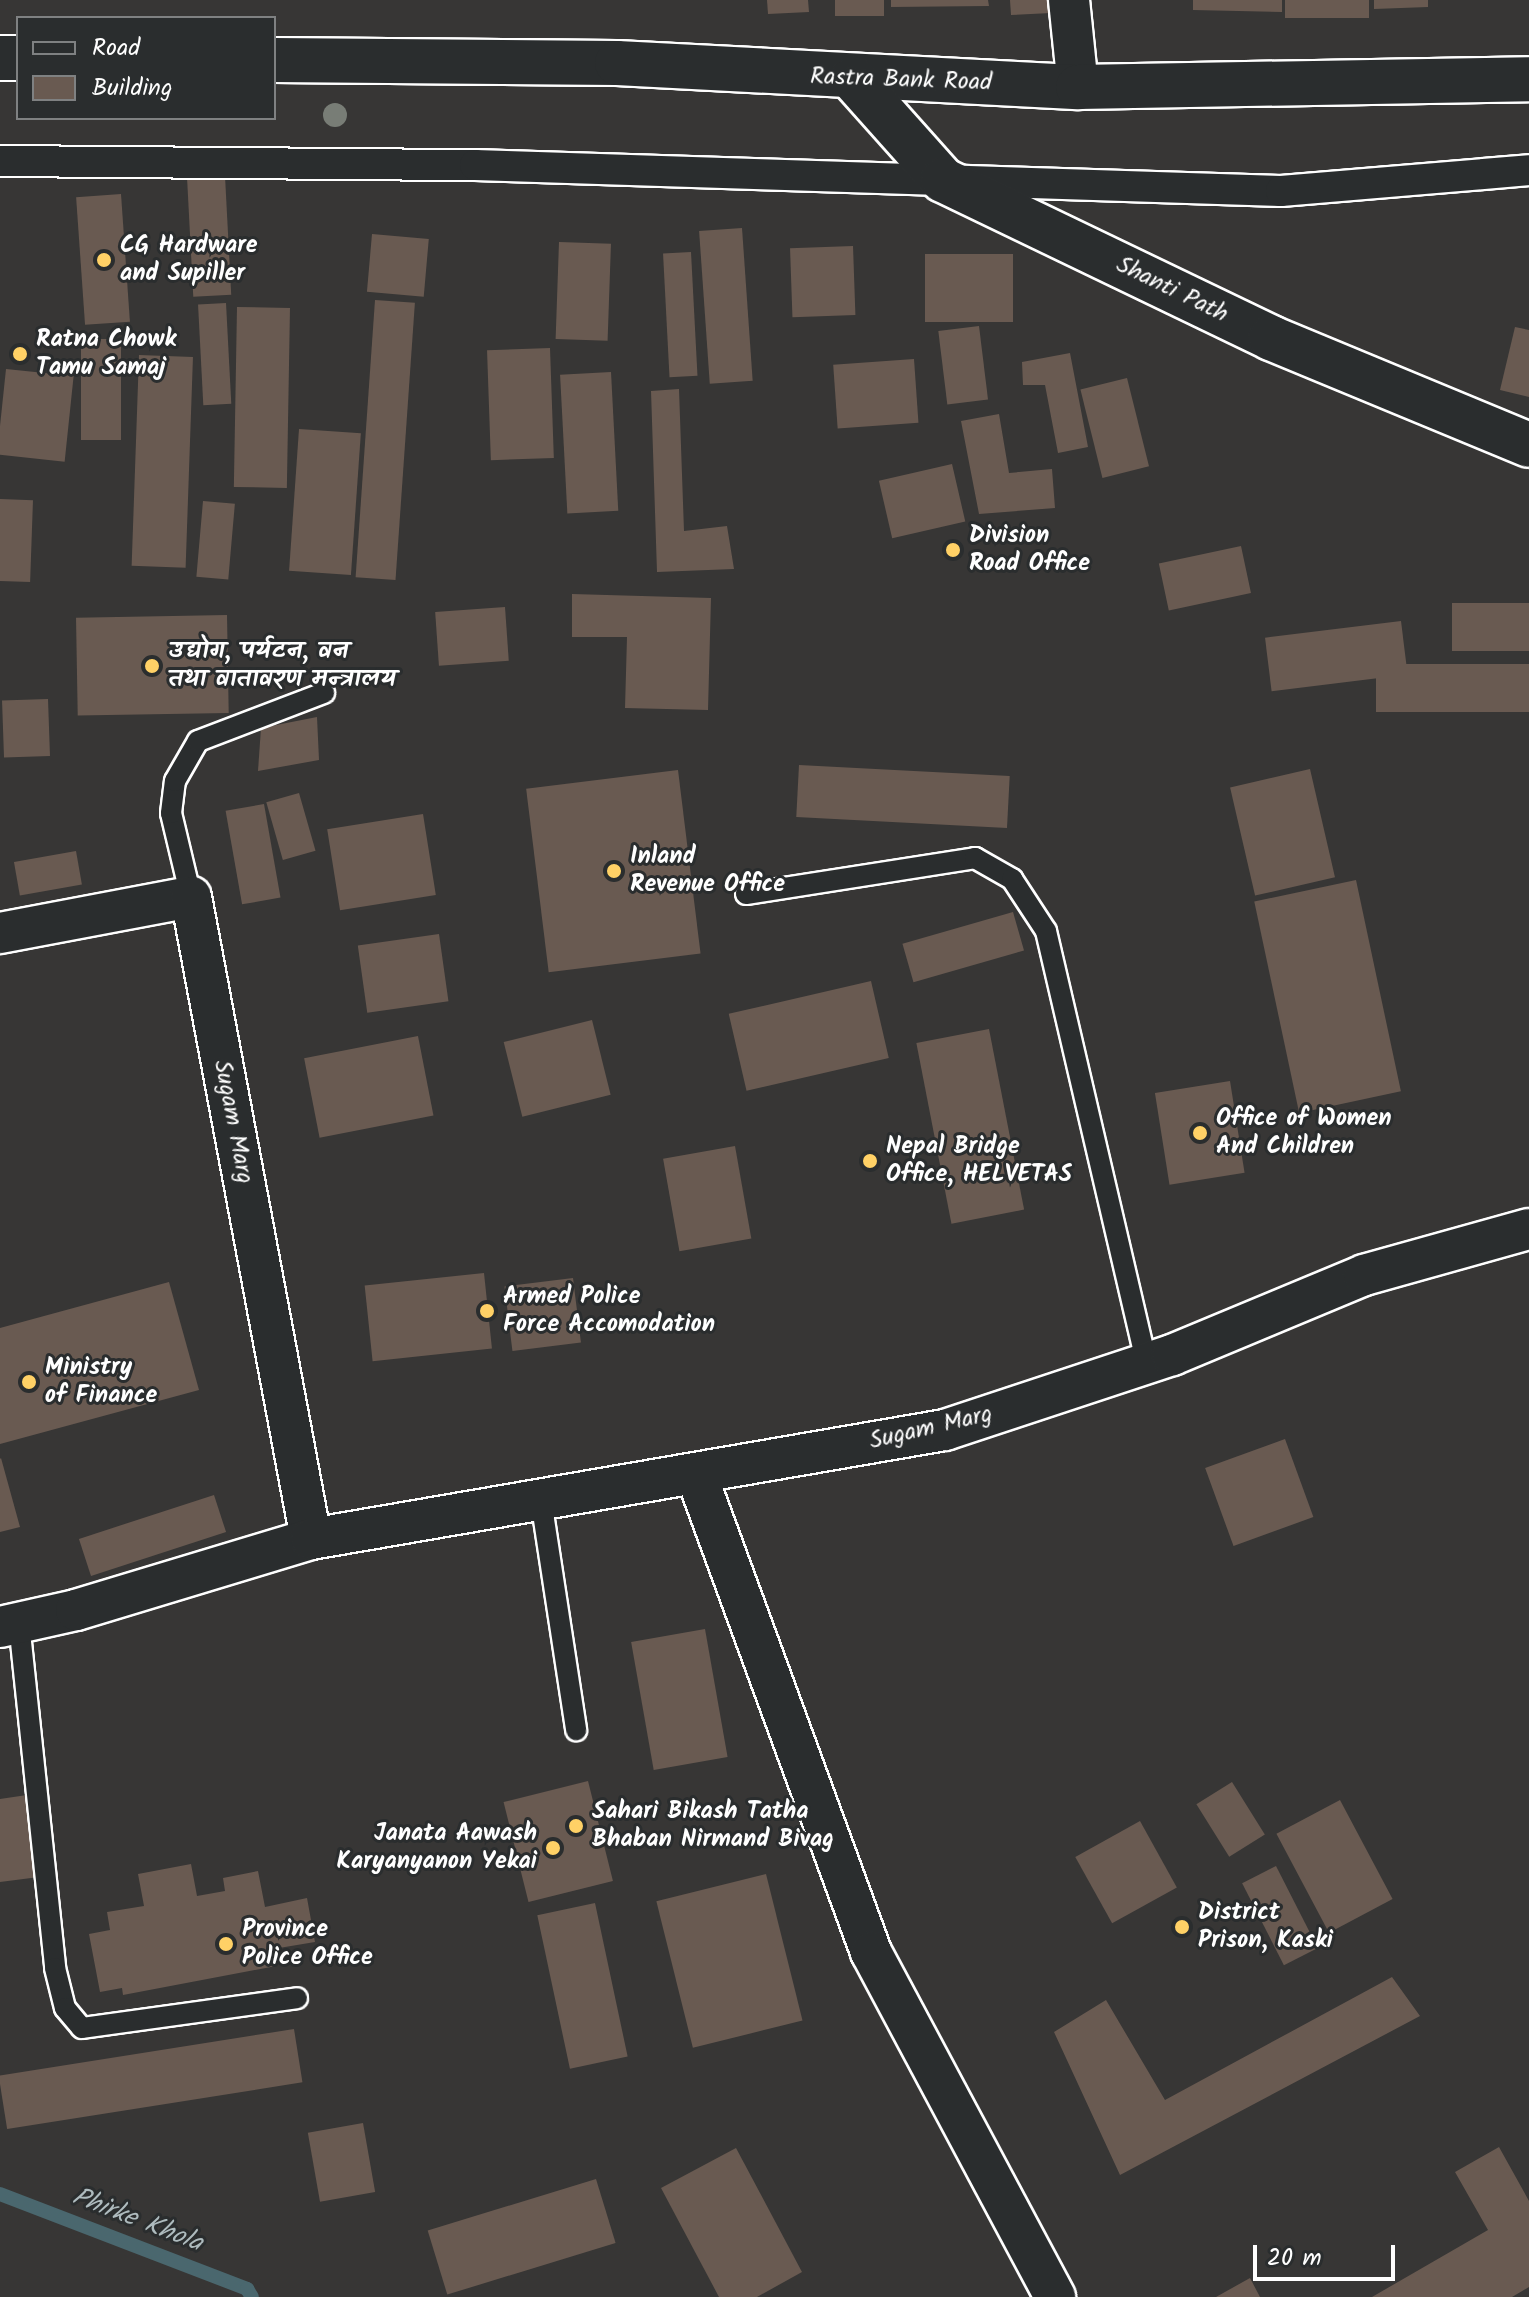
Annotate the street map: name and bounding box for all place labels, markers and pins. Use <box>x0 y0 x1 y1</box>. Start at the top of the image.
place label: CG Hardware and Supiller <box>120 232 258 288</box>
marker: CG Hardware and Supiller <box>95 251 113 269</box>
place label: Ratna Chowk Tamu Samaj <box>36 326 176 382</box>
marker: Ratna Chowk Tamu Samaj <box>11 345 29 363</box>
place label: Division Road Office <box>969 522 1090 578</box>
marker: Division Road Office <box>944 541 962 559</box>
place label: उद्योग, पर्यटन, वन तथा वातावरण मन्त्रालय <box>168 638 396 694</box>
marker: उद्योग, पर्यटन, वन तथा वातावरण मन्त्रालय <box>143 657 161 675</box>
place label: Inland Revenue Office <box>630 843 785 899</box>
marker: Inland Revenue Office <box>605 862 623 880</box>
place label: Office of Women And Children <box>1216 1105 1391 1161</box>
marker: Office of Women And Children <box>1191 1124 1209 1142</box>
place label: Nepal Bridge Office, HELVETAS <box>886 1133 1072 1189</box>
marker: Nepal Bridge Office, HELVETAS <box>861 1152 879 1170</box>
place label: Armed Police Force Accomodation <box>503 1283 715 1339</box>
marker: Armed Police Force Accomodation <box>478 1302 496 1320</box>
place label: Ministry of Finance <box>45 1354 157 1410</box>
marker: Ministry of Finance <box>20 1373 38 1391</box>
place label: Sahari Bikash Tatha Bhaban Nirmand Bivag <box>592 1798 834 1854</box>
marker: Sahari Bikash Tatha Bhaban Nirmand Bivag <box>567 1817 585 1835</box>
place label: Janata Aawash Karyanyanon Yekai <box>337 1820 537 1876</box>
marker: Janata Aawash Karyanyanon Yekai <box>544 1839 562 1857</box>
place label: District Prison, Kaski <box>1198 1899 1333 1955</box>
place label: Province Police Office <box>242 1916 373 1972</box>
marker: District Prison, Kaski <box>1173 1918 1191 1936</box>
marker: Province Police Office <box>217 1935 235 1953</box>

